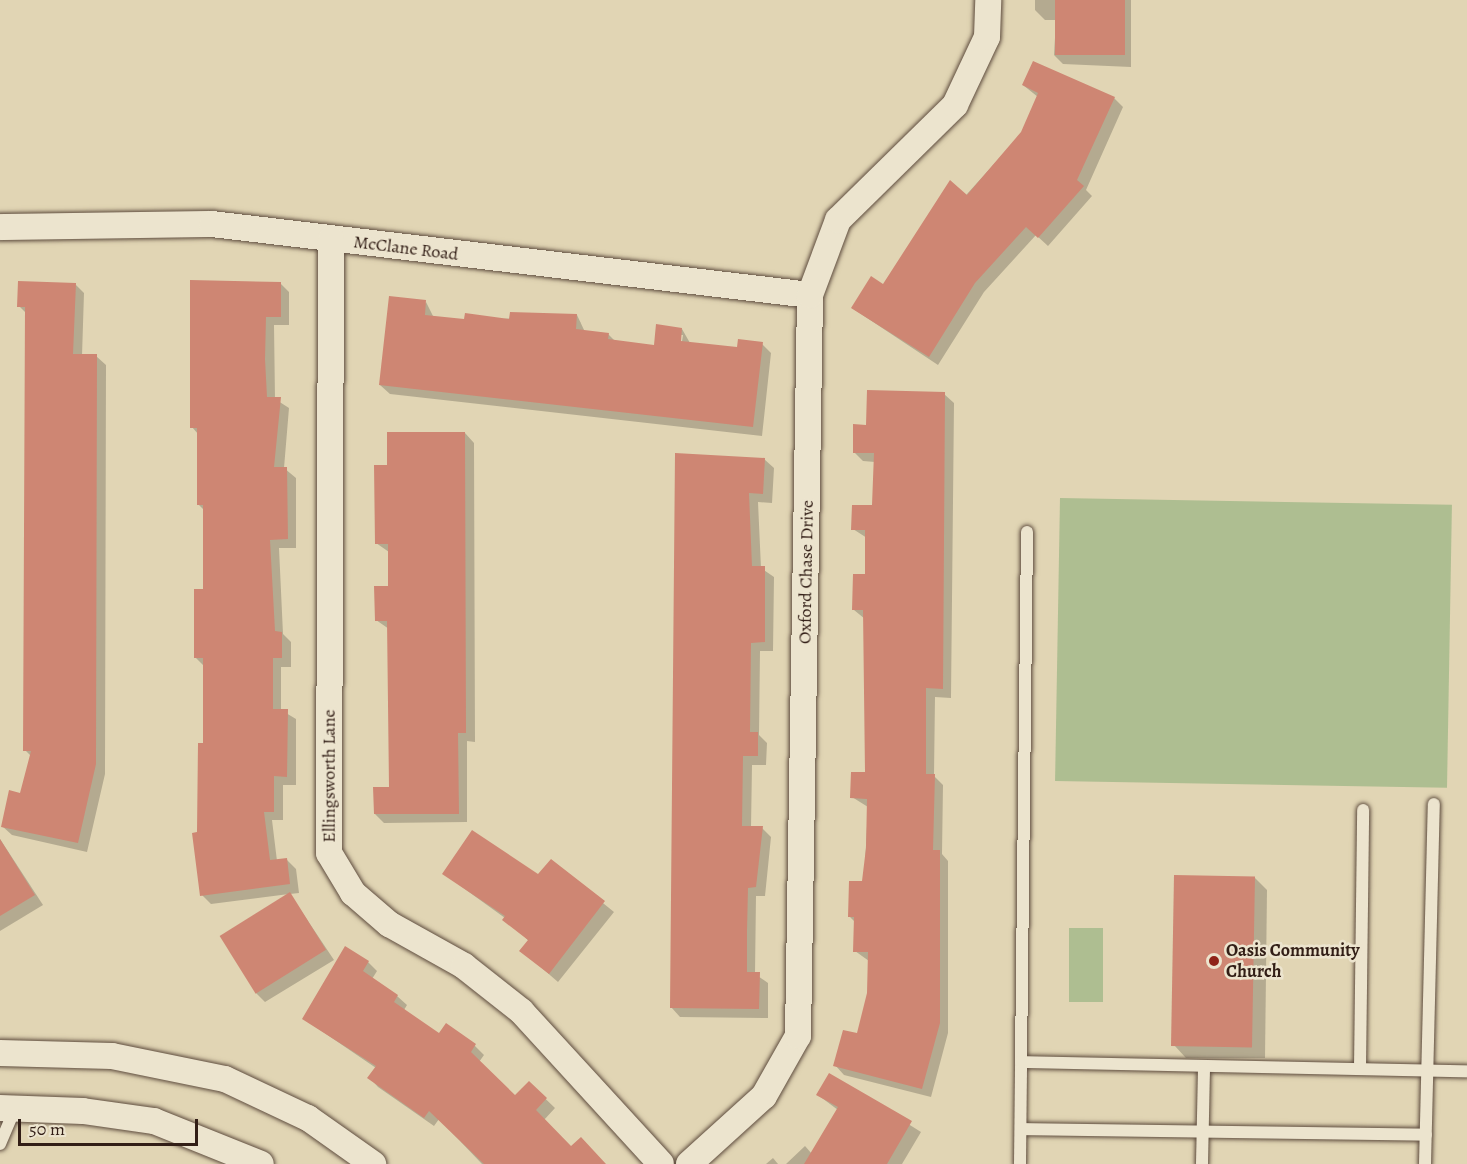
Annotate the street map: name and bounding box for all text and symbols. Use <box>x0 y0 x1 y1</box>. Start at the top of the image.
street label: McClane Road <box>352 231 460 265</box>
street label: Oxford Chase Drive <box>794 500 818 644</box>
street label: Ellingsworth Lane <box>318 709 340 843</box>
place label: Oasis Community Church <box>1226 940 1360 982</box>
marker: Oasis Community Church <box>1207 954 1221 968</box>
scale bar <box>21 1107 201 1145</box>
text: 50 m <box>29 1117 65 1141</box>

